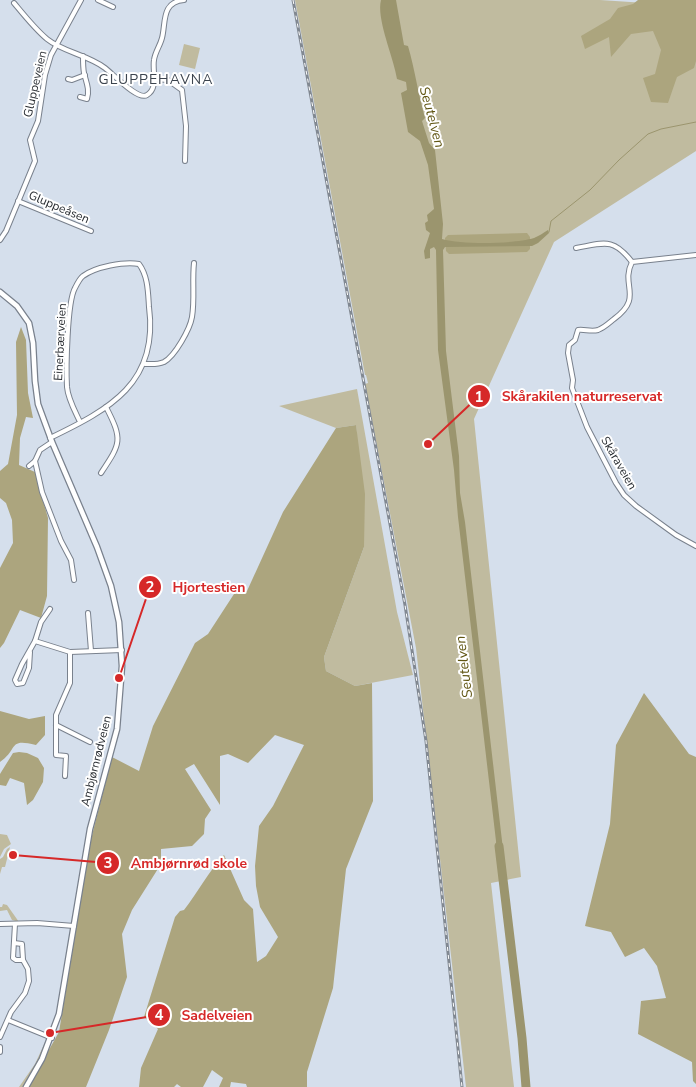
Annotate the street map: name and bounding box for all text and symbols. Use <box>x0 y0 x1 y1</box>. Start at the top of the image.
street label: Gluppeveien <box>20 49 50 119</box>
district label: GLUPPEHAVNA <box>99 70 213 89</box>
water label: Seutelven <box>415 84 449 150</box>
street label: Gluppeåsen <box>26 187 92 227</box>
street label: Einerbærveien <box>50 303 70 381</box>
callout: Skårakilen naturreservat <box>466 382 672 411</box>
text: 1 <box>474 387 484 407</box>
text: Skårakilen naturreservat <box>502 387 663 406</box>
street label: Skåraveien <box>597 434 641 492</box>
callout: Hjortestien <box>137 573 255 602</box>
text: 2 <box>145 577 155 597</box>
text: Hjortestien <box>173 578 245 597</box>
water label: Seutelven <box>451 635 477 699</box>
street label: Ambjørnrødveien <box>77 714 115 808</box>
callout: Ambjørnrød skole <box>95 848 257 877</box>
text: 3 <box>103 853 113 873</box>
text: Ambjørnrød skole <box>131 854 248 873</box>
callout: Sadelveien <box>146 1001 262 1030</box>
text: 4 <box>154 1005 164 1025</box>
text: Sadelveien <box>182 1006 252 1025</box>

